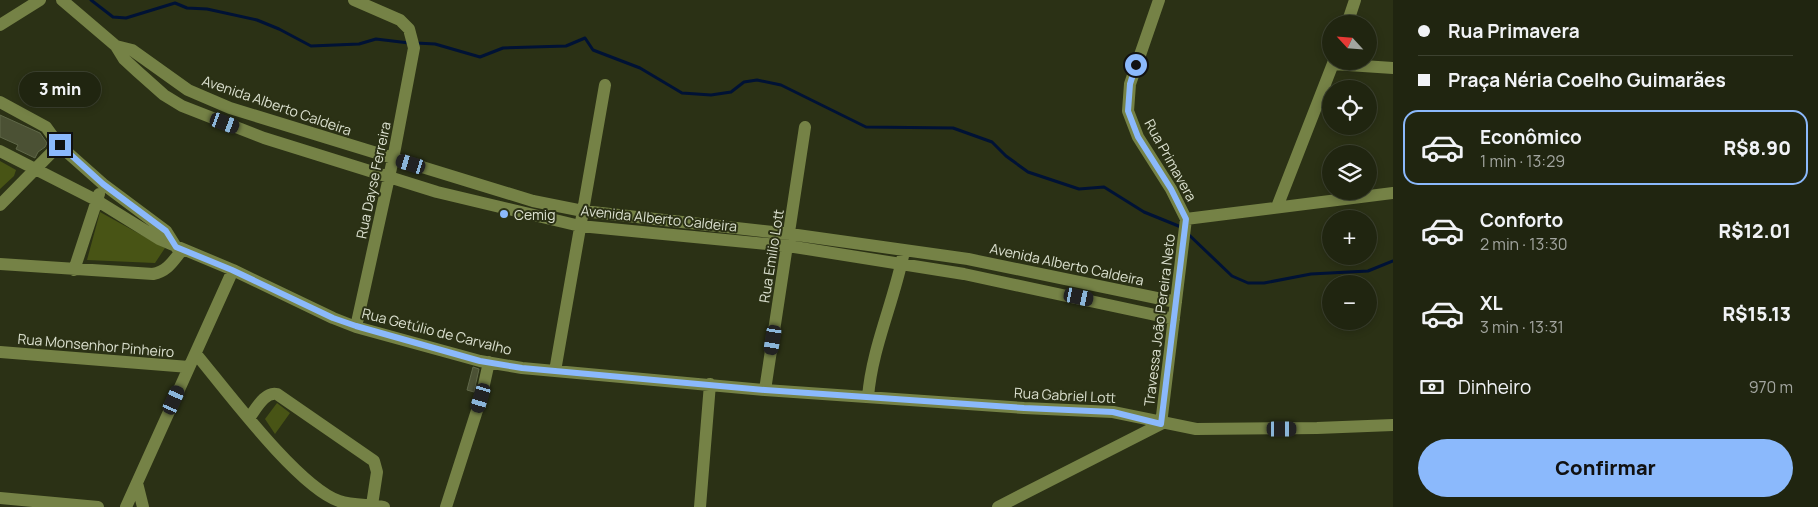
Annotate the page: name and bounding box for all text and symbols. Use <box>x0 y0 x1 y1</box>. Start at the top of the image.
north arrow <box>1322 15 1378 70</box>
map controls <box>1322 15 1377 330</box>
text: Rua Primavera <box>1448 18 1580 44</box>
route start <box>1125 54 1147 76</box>
text: Praça Néria Coelho Guimarães <box>1448 67 1726 93</box>
street label: Avenida Alberto Caldeira <box>200 70 354 140</box>
callout: 3 min <box>19 72 101 108</box>
text: 3 min <box>39 78 81 100</box>
button: locate <box>1322 80 1377 135</box>
car <box>208 111 241 135</box>
street label: Rua Primavera <box>1141 115 1201 205</box>
street label: Rua Dayse Ferreira <box>351 120 395 240</box>
text: Econômico <box>1480 124 1582 150</box>
icon: car <box>1420 125 1465 170</box>
route end <box>49 134 71 156</box>
text: R$8.90 <box>1724 135 1791 161</box>
button: layers <box>1322 145 1377 200</box>
text: 1 min · 13:29 <box>1480 150 1565 172</box>
car <box>394 152 427 176</box>
street label: Avenida Alberto Caldeira <box>580 200 738 236</box>
place label: Cemig <box>514 205 555 224</box>
text: Conforto <box>1480 207 1563 233</box>
marker: Cemig <box>498 208 510 220</box>
street label: Rua Emilio Lott <box>754 208 788 304</box>
icon: car <box>1420 208 1465 253</box>
button: + <box>1322 210 1377 265</box>
text: R$12.01 <box>1718 218 1791 244</box>
street label: Travessa João Pereira Neto <box>1139 233 1179 407</box>
text: 2 min · 13:30 <box>1480 233 1568 255</box>
street label: Avenida Alberto Caldeira <box>988 238 1146 290</box>
button: − <box>1322 275 1377 330</box>
car <box>1062 287 1095 307</box>
text: XL <box>1480 290 1503 316</box>
icon: car <box>1420 291 1465 336</box>
text: R$15.13 <box>1723 301 1791 327</box>
street label: Rua Getúlio de Carvalho <box>360 303 514 359</box>
text: 3 min · 13:31 <box>1480 316 1564 338</box>
car <box>763 324 782 356</box>
street label: Rua Monsenhor Pinheiro <box>17 329 175 361</box>
icon: cash <box>1418 373 1446 401</box>
text: Dinheiro <box>1458 374 1531 400</box>
text: 970 m <box>1749 376 1793 398</box>
car <box>469 381 492 415</box>
car <box>161 383 186 417</box>
street label: Rua Gabriel Lott <box>1014 383 1116 407</box>
car <box>1267 422 1297 437</box>
button: Confirmar <box>1418 439 1793 497</box>

